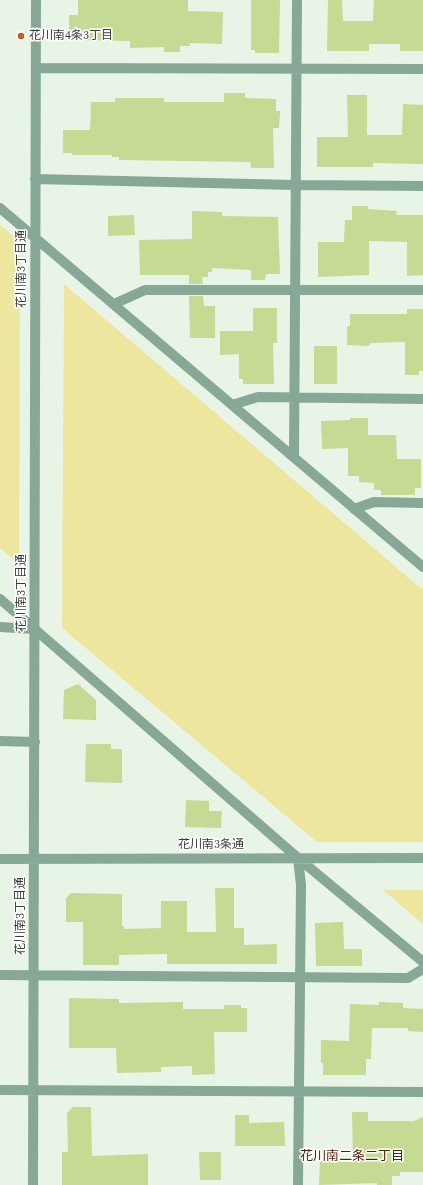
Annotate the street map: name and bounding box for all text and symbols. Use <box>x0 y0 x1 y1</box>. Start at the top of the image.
place label: 花川南4条3丁目 <box>29 29 113 43</box>
marker: 花川南4条3丁目 <box>16 31 26 41</box>
street label: 花川南3丁目通 <box>15 230 29 308</box>
street label: 花川南3丁目通 <box>15 554 29 632</box>
street label: 花川南3条通 <box>178 838 244 852</box>
street label: 花川南3丁目通 <box>14 877 28 955</box>
district label: 花川南二条二丁目 <box>300 1149 404 1165</box>

